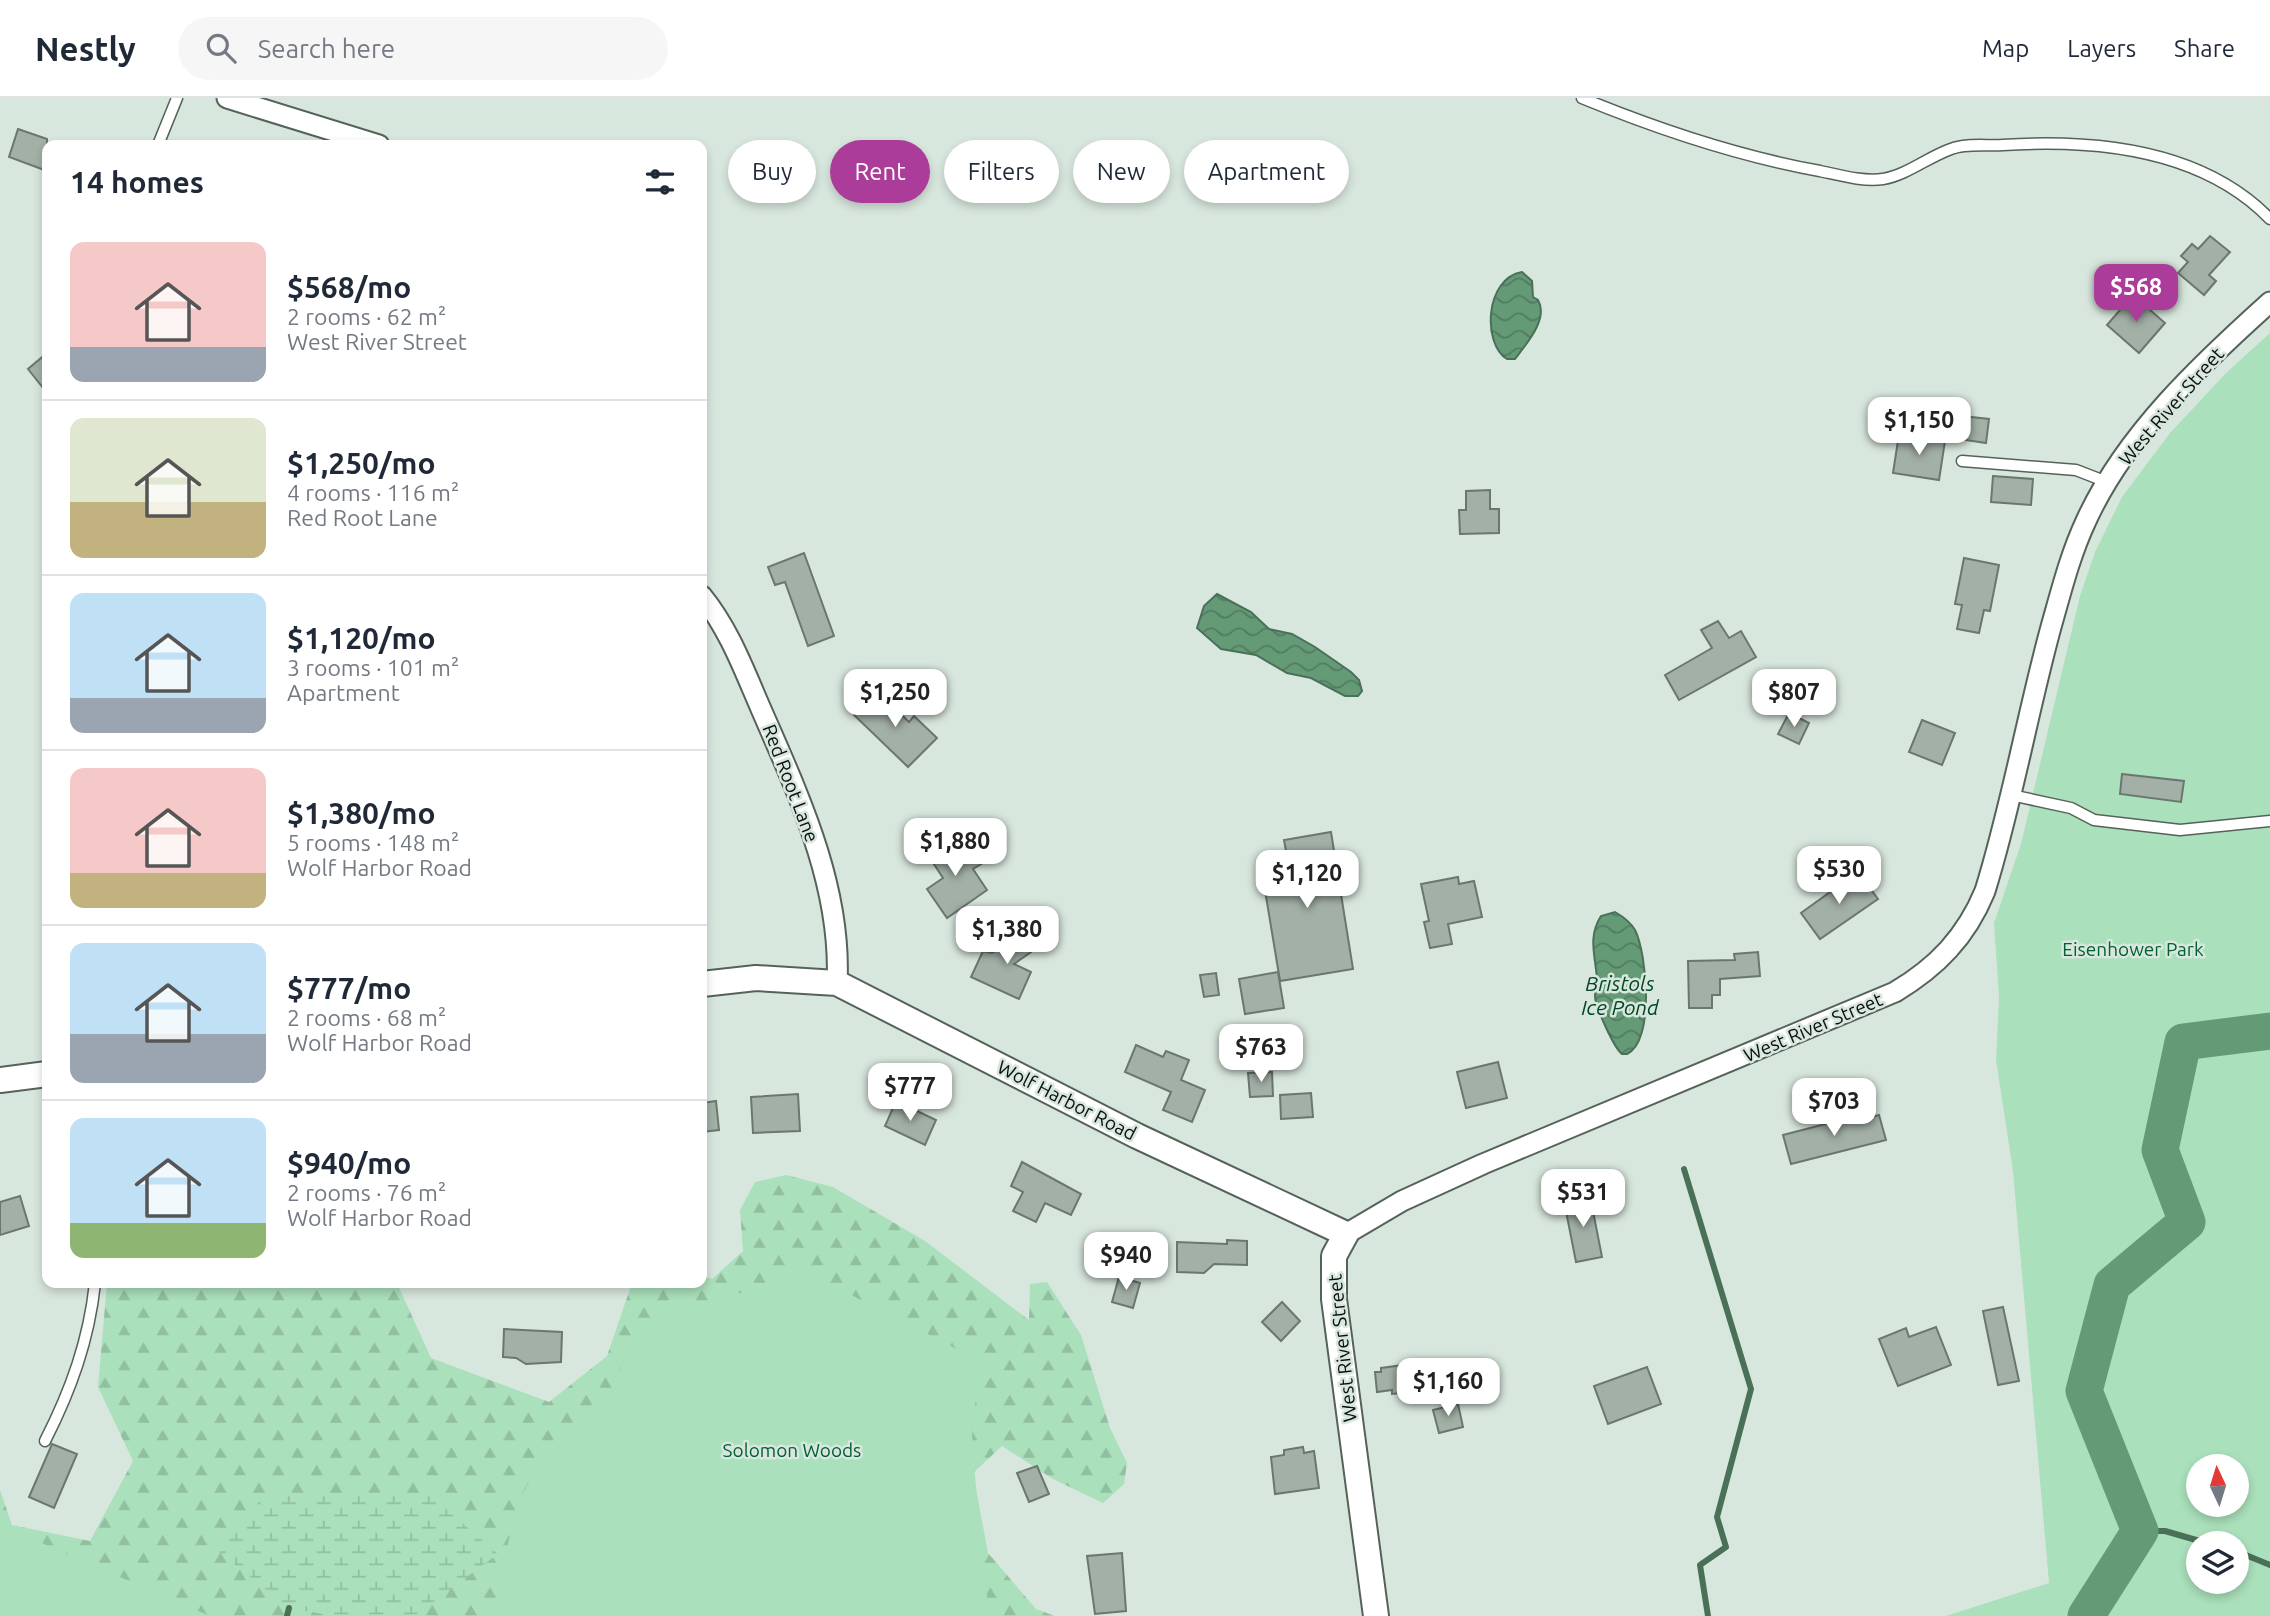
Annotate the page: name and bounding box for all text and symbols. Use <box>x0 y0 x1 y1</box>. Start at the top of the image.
search box <box>178 17 668 80</box>
icon: search <box>202 29 240 67</box>
text: Nestly <box>35 30 136 67</box>
text: Search here <box>258 34 395 63</box>
text: Map <box>1982 35 2029 62</box>
text: Layers <box>2067 35 2136 62</box>
text: Share <box>2174 35 2235 62</box>
chip: Buy <box>728 140 816 203</box>
chip: Rent <box>830 140 930 203</box>
chip: Filters <box>944 140 1059 203</box>
chip: New <box>1073 140 1170 203</box>
chip: Apartment <box>1184 140 1349 203</box>
icon: filters <box>641 163 679 201</box>
text: 14 homes <box>70 165 204 199</box>
pin: $568 <box>2095 264 2177 324</box>
icon: home <box>126 270 210 354</box>
text: $568/mo <box>287 270 411 304</box>
text: $568 <box>2110 274 2162 299</box>
text: 2 rooms · 62 m² <box>287 304 446 329</box>
text: West River Street <box>287 329 467 354</box>
street label: West River Street <box>2114 342 2228 469</box>
pin: $1,150 <box>1862 398 1976 457</box>
text: $1,150 <box>1884 407 1954 432</box>
icon: home <box>126 446 210 530</box>
text: $1,250/mo <box>287 446 436 480</box>
text: 4 rooms · 116 m² <box>287 480 459 505</box>
text: Red Root Lane <box>287 505 438 530</box>
icon: home <box>126 621 210 705</box>
text: $1,120/mo <box>287 621 436 655</box>
text: 3 rooms · 101 m² <box>287 655 459 680</box>
pin: $1,250 <box>838 670 952 729</box>
pin: $807 <box>1753 670 1835 729</box>
text: $1,250 <box>860 679 930 704</box>
text: $807 <box>1768 679 1820 704</box>
text: Apartment <box>287 680 400 705</box>
street label: Red Root Lane <box>758 721 824 845</box>
icon: home <box>126 796 210 880</box>
text: $1,380/mo <box>287 796 436 830</box>
pin: $1,880 <box>898 818 1012 878</box>
text: $1,880 <box>920 828 990 853</box>
text: 5 rooms · 148 m² <box>287 830 459 855</box>
pin: $530 <box>1798 846 1880 906</box>
pin: $1,120 <box>1250 850 1364 910</box>
text: Wolf Harbor Road <box>287 855 472 880</box>
text: $530 <box>1813 856 1865 881</box>
text: $1,120 <box>1272 860 1342 885</box>
pin: $1,380 <box>950 906 1064 966</box>
text: $1,380 <box>972 916 1042 941</box>
park label: Eisenhower Park <box>2062 938 2204 960</box>
icon: home <box>126 971 210 1055</box>
text: $777/mo <box>287 971 411 1005</box>
water label: Bristols Ice Pond <box>1581 971 1660 1019</box>
street label: West River Street <box>1740 988 1886 1066</box>
text: 2 rooms · 68 m² <box>287 1005 446 1030</box>
pin: $763 <box>1220 1024 1302 1084</box>
text: Wolf Harbor Road <box>287 1030 472 1055</box>
text: $763 <box>1235 1034 1287 1059</box>
street label: Wolf Harbor Road <box>994 1056 1140 1144</box>
pin: $777 <box>869 1063 951 1123</box>
text: $777 <box>884 1073 936 1098</box>
pin: $703 <box>1793 1079 1875 1138</box>
text: $703 <box>1808 1088 1860 1113</box>
icon: home <box>126 1146 210 1230</box>
text: $940/mo <box>287 1146 411 1180</box>
pin: $531 <box>1542 1170 1624 1229</box>
text: $531 <box>1557 1179 1609 1204</box>
text: 2 rooms · 76 m² <box>287 1180 446 1205</box>
text: Wolf Harbor Road <box>287 1205 472 1230</box>
pin: $940 <box>1085 1232 1167 1292</box>
text: $940 <box>1100 1242 1152 1267</box>
street label: West River Street <box>1323 1272 1361 1423</box>
pin: $1,160 <box>1391 1358 1505 1418</box>
text: $1,160 <box>1413 1368 1483 1393</box>
park label: Solomon Woods <box>723 1439 861 1461</box>
north arrow <box>2186 1454 2249 1517</box>
map controls <box>2186 1454 2249 1594</box>
button: layers <box>2186 1531 2249 1594</box>

